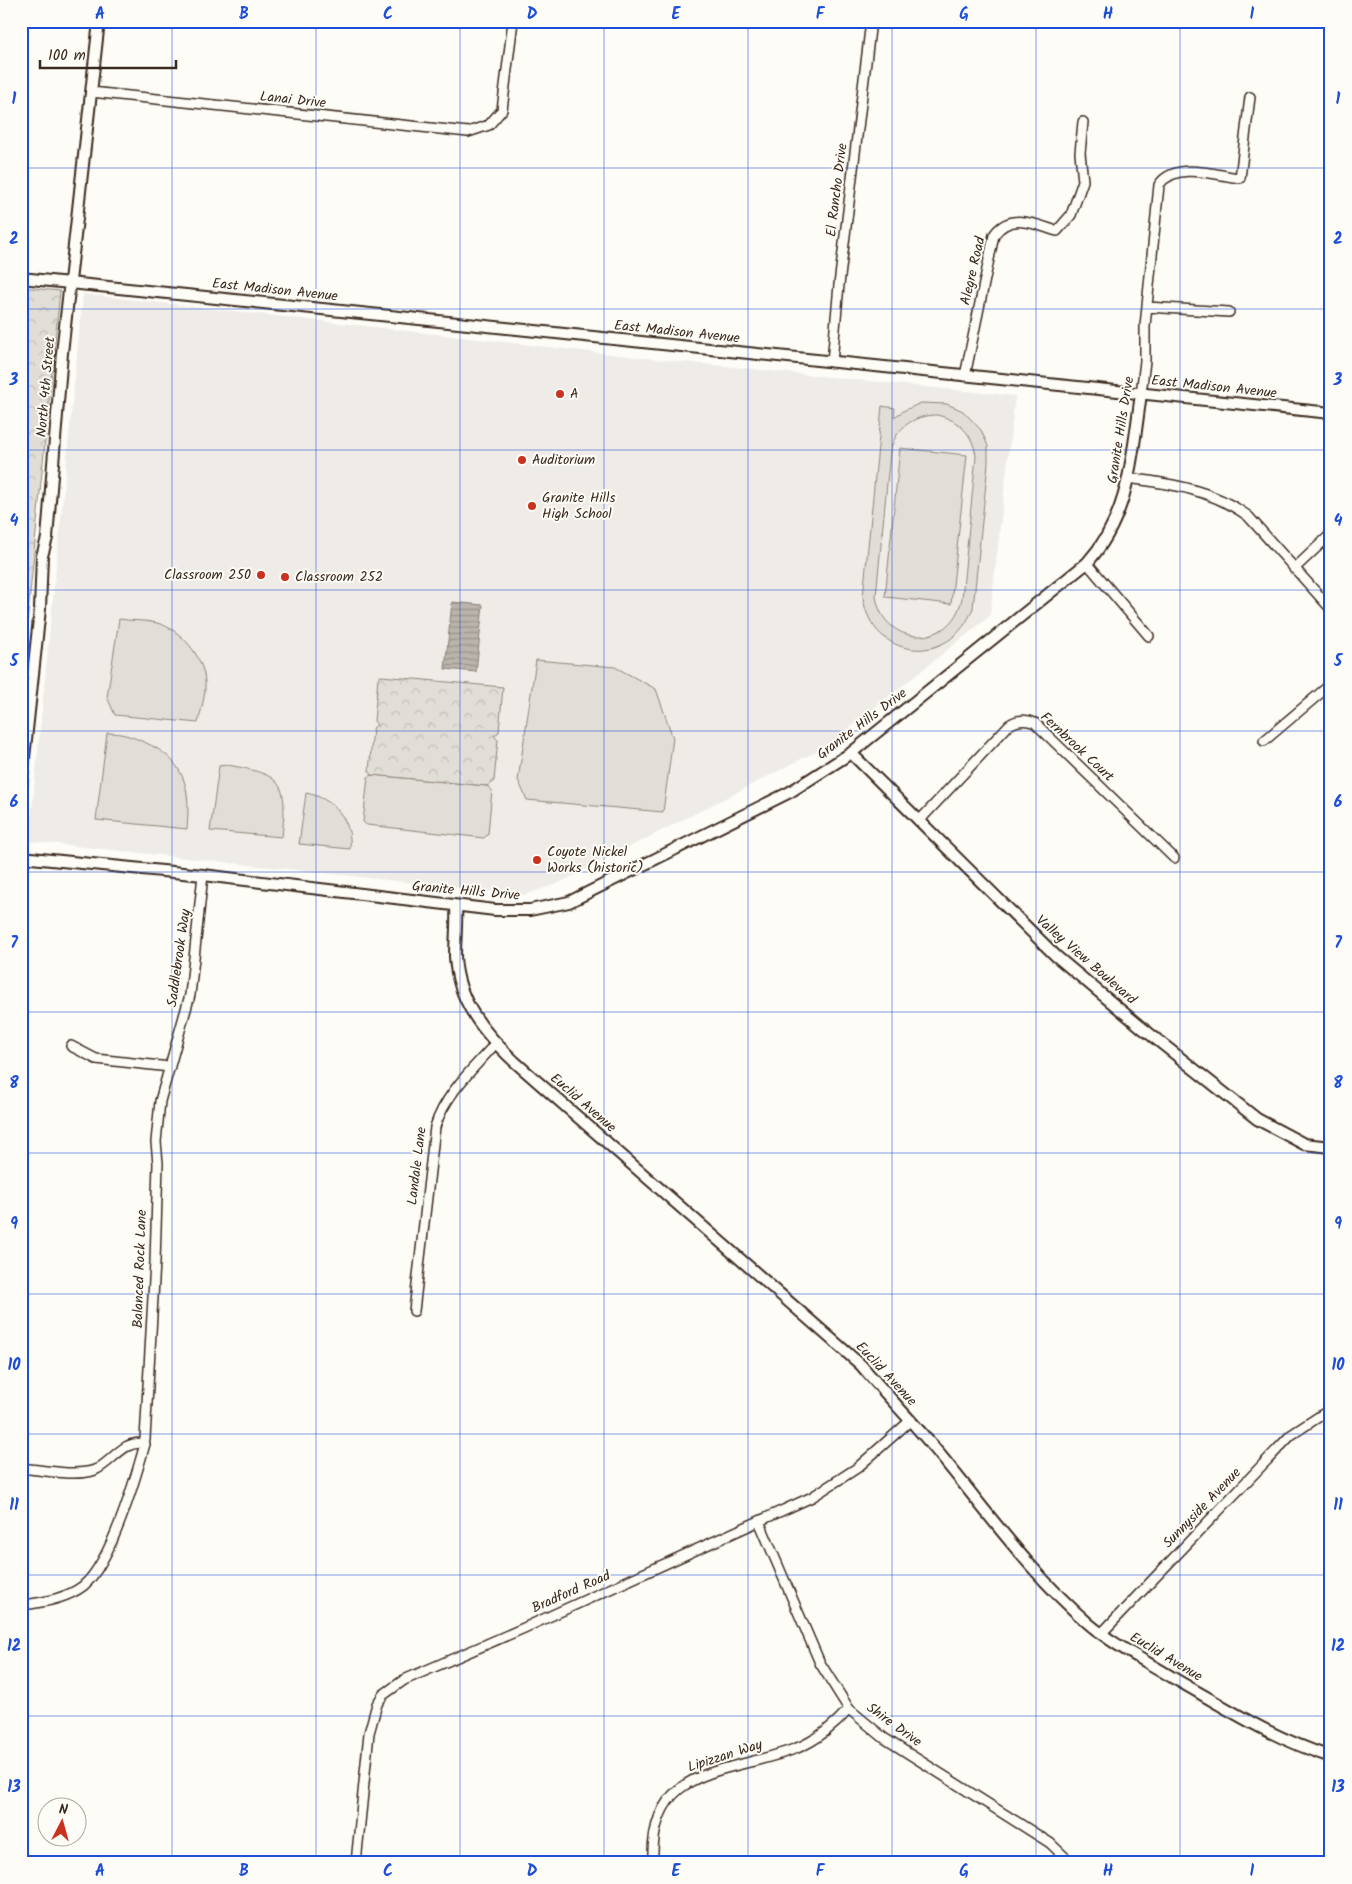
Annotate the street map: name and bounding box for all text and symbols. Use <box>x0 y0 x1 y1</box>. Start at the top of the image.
text: A <box>95 2 105 27</box>
text: B <box>239 2 249 27</box>
text: C <box>383 2 393 27</box>
text: D <box>527 2 538 27</box>
text: E <box>672 2 682 27</box>
text: F <box>816 2 826 27</box>
text: G <box>959 2 969 27</box>
text: H <box>1103 2 1113 27</box>
text: I <box>1250 2 1255 27</box>
scale bar <box>40 38 176 70</box>
text: 100 m <box>48 44 86 68</box>
street label: Lanai Drive <box>259 86 328 114</box>
text: 1 <box>12 87 17 112</box>
text: 1 <box>1336 87 1341 112</box>
street label: El Rancho Drive <box>820 141 854 238</box>
text: 2 <box>9 227 19 252</box>
text: 2 <box>1333 227 1343 252</box>
street label: Alegre Road <box>954 234 992 307</box>
street label: East Madison Avenue <box>211 272 340 308</box>
street label: East Madison Avenue <box>613 314 742 350</box>
street label: North 4th Street <box>31 335 61 438</box>
text: 3 <box>9 368 19 393</box>
text: 3 <box>1333 368 1343 393</box>
street label: East Madison Avenue <box>1150 369 1279 405</box>
street label: Granite Hills Drive <box>1102 374 1140 485</box>
place label: A <box>570 383 579 405</box>
marker: A <box>554 388 566 400</box>
place label: Auditorium <box>532 449 595 471</box>
marker: Auditorium <box>516 454 528 466</box>
place label: Granite Hills High School <box>542 487 615 525</box>
marker: Granite Hills High School <box>526 500 538 512</box>
text: 4 <box>10 509 19 534</box>
text: 4 <box>1334 509 1343 534</box>
place label: Classroom 250 <box>164 564 251 586</box>
place label: Classroom 252 <box>295 566 383 588</box>
marker: Classroom 250 <box>255 569 267 581</box>
marker: Classroom 252 <box>279 571 291 583</box>
text: 5 <box>9 649 20 674</box>
text: 5 <box>1333 649 1344 674</box>
street label: Granite Hills Drive <box>812 682 912 765</box>
street label: Fernbrook Court <box>1035 707 1119 788</box>
text: 6 <box>10 790 19 815</box>
text: 6 <box>1334 790 1343 815</box>
place label: Coyote Nickel Works (historic) <box>547 841 644 879</box>
marker: Coyote Nickel Works (historic) <box>531 854 543 866</box>
street label: Granite Hills Drive <box>411 875 522 907</box>
street label: Saddlebrook Way <box>161 907 197 1008</box>
street label: Valley View Boulevard <box>1031 910 1142 1011</box>
text: 7 <box>10 931 18 956</box>
text: 7 <box>1334 931 1342 956</box>
street label: Euclid Avenue <box>545 1068 622 1139</box>
text: 8 <box>9 1071 19 1096</box>
text: 8 <box>1333 1071 1343 1096</box>
street label: Landale Lane <box>401 1125 433 1206</box>
street label: Balanced Rock Lane <box>127 1208 153 1329</box>
text: 9 <box>10 1212 18 1237</box>
text: 9 <box>1334 1212 1342 1237</box>
street label: Euclid Avenue <box>850 1337 922 1412</box>
text: 10 <box>7 1353 21 1378</box>
text: 10 <box>1331 1353 1345 1378</box>
street label: Sunnyside Avenue <box>1158 1462 1247 1553</box>
text: 11 <box>9 1493 19 1518</box>
text: 11 <box>1333 1493 1343 1518</box>
street label: Bradford Road <box>528 1564 615 1619</box>
street label: Euclid Avenue <box>1125 1627 1207 1688</box>
text: 12 <box>7 1634 21 1659</box>
text: 12 <box>1331 1634 1345 1659</box>
street label: Shire Drive <box>862 1697 927 1753</box>
street label: Lipizzan Way <box>685 1734 765 1778</box>
text: 13 <box>7 1775 21 1800</box>
text: 13 <box>1331 1775 1345 1800</box>
north arrow <box>38 1796 88 1846</box>
text: N <box>58 1799 69 1821</box>
text: A <box>95 1859 105 1884</box>
text: B <box>239 1859 249 1884</box>
text: C <box>383 1859 393 1884</box>
text: D <box>527 1859 538 1884</box>
text: E <box>672 1859 682 1884</box>
text: F <box>816 1859 826 1884</box>
text: G <box>959 1859 969 1884</box>
text: H <box>1103 1859 1113 1884</box>
text: I <box>1250 1859 1255 1884</box>

